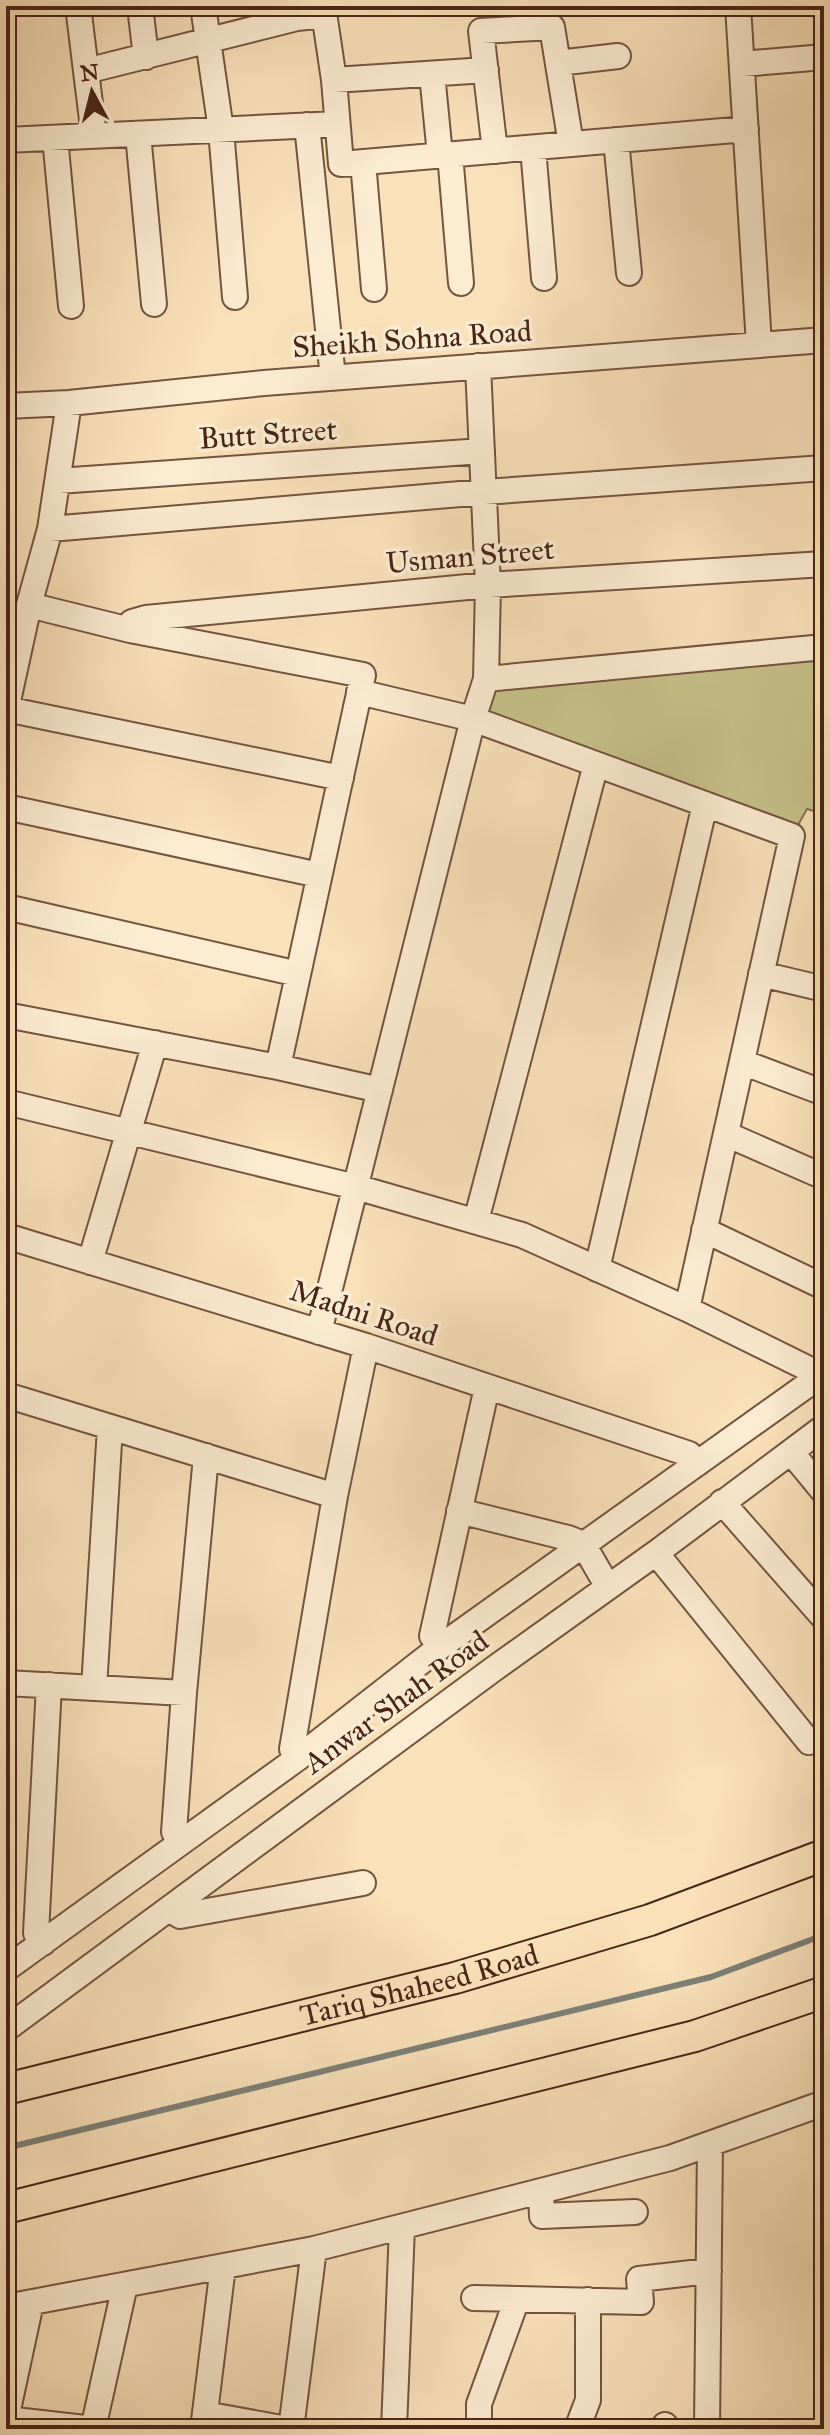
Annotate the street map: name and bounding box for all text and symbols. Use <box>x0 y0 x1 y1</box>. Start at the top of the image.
north arrow <box>52 52 132 132</box>
text: N <box>79 58 101 87</box>
street label: Sheikh Sohna Road <box>291 313 533 365</box>
street label: Butt Street <box>198 411 338 457</box>
street label: Usman Street <box>384 531 556 581</box>
street label: Madni Road <box>285 1272 443 1354</box>
street label: Anwar Shah Road <box>295 1623 495 1782</box>
street label: Tariq Shaheed Road <box>296 1936 543 2034</box>

